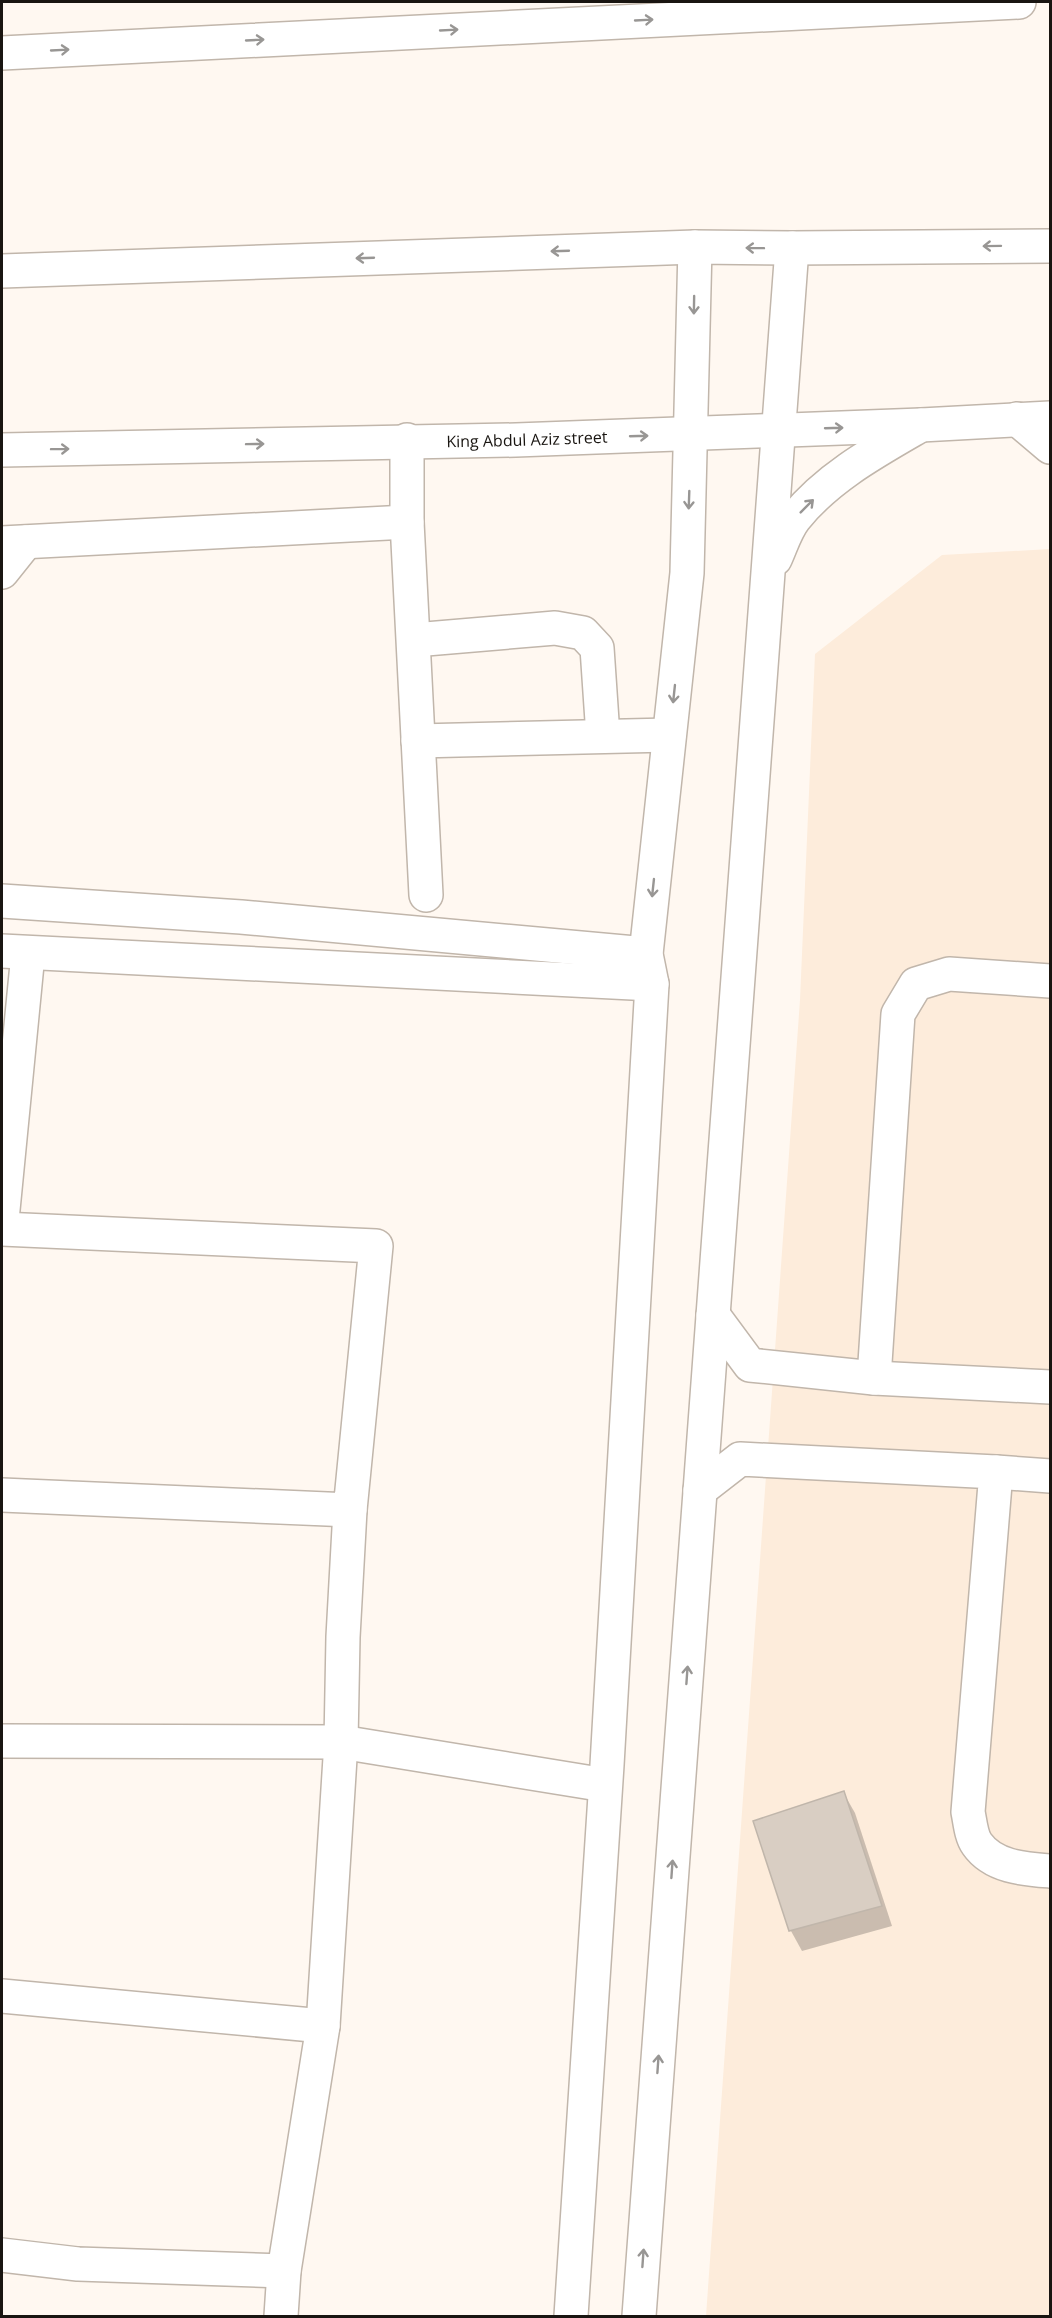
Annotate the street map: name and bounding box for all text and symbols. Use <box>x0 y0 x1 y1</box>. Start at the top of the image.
one-way arrow <box>634 15 654 26</box>
one-way arrow <box>439 24 459 35</box>
one-way arrow <box>244 34 264 45</box>
one-way arrow <box>49 44 69 55</box>
one-way arrow <box>983 240 1003 252</box>
one-way arrow <box>746 242 766 254</box>
one-way arrow <box>551 246 571 257</box>
one-way arrow <box>356 253 376 264</box>
one-way arrow <box>688 295 699 315</box>
one-way arrow <box>823 423 843 434</box>
street label: King Abdul Aziz street <box>446 426 608 452</box>
one-way arrow <box>628 430 648 441</box>
one-way arrow <box>244 438 264 450</box>
one-way arrow <box>49 443 69 455</box>
one-way arrow <box>683 490 695 510</box>
one-way arrow <box>799 499 814 514</box>
one-way arrow <box>668 684 679 704</box>
one-way arrow <box>647 878 658 898</box>
one-way arrow <box>681 1665 692 1685</box>
one-way arrow <box>667 1860 678 1880</box>
one-way arrow <box>653 2054 664 2074</box>
one-way arrow <box>638 2249 649 2269</box>

